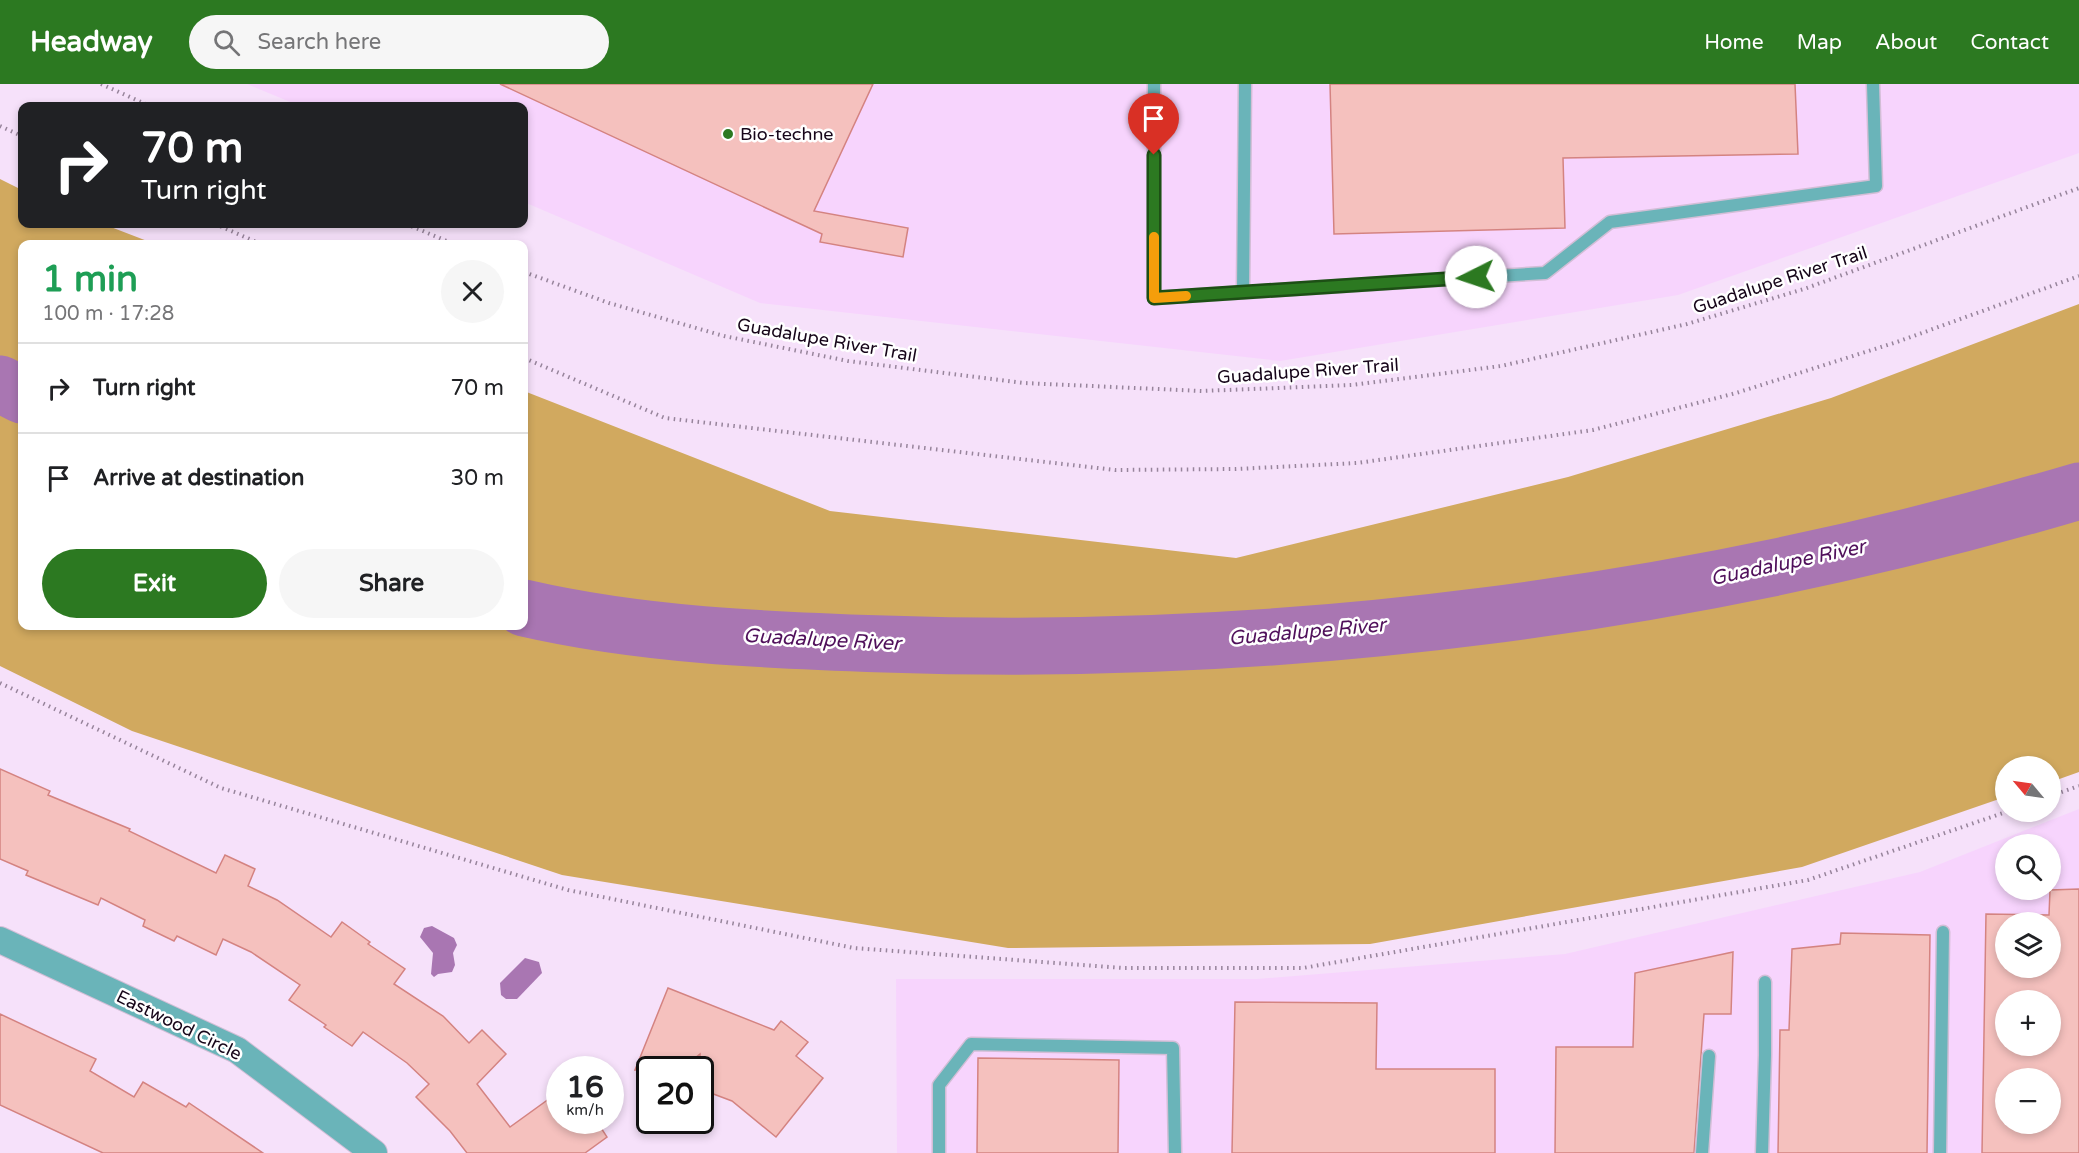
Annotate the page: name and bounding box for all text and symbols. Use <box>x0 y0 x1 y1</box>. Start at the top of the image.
search box <box>189 15 609 69</box>
text: Headway <box>30 25 153 59</box>
icon: search <box>210 26 243 59</box>
text: Search here <box>258 29 381 55</box>
text: Home <box>1704 30 1764 55</box>
text: Map <box>1797 30 1842 55</box>
text: About <box>1875 30 1937 55</box>
text: Contact <box>1970 30 2049 55</box>
pin <box>1128 93 1179 155</box>
icon: arrive <box>1137 102 1170 135</box>
text: 70 m <box>141 123 243 174</box>
place label: Bio-techne <box>740 123 834 145</box>
icon: right <box>42 126 120 204</box>
marker: Bio-techne <box>721 127 735 141</box>
text: Turn right <box>141 174 267 207</box>
street label: Guadalupe River Trail <box>1690 241 1870 319</box>
position arrow <box>1444 245 1508 309</box>
text: 1 min <box>42 258 138 301</box>
button: close <box>441 260 504 323</box>
text: 100 m · 17:28 <box>42 302 174 326</box>
street label: Guadalupe River Trail <box>735 313 919 367</box>
street label: Guadalupe River Trail <box>1216 354 1400 388</box>
icon: right <box>42 372 75 405</box>
text: Turn right <box>93 375 195 401</box>
text: 70 m <box>450 375 504 401</box>
icon: arrive <box>42 462 75 495</box>
text: Arrive at destination <box>93 465 304 491</box>
text: 30 m <box>450 465 504 491</box>
water label: Guadalupe River <box>1709 534 1870 591</box>
button: Exit <box>42 549 267 618</box>
button: Share <box>279 549 504 618</box>
water label: Guadalupe River <box>1228 613 1389 651</box>
water label: Guadalupe River <box>743 624 904 656</box>
north arrow <box>1995 756 2061 822</box>
map controls <box>1995 756 2061 1134</box>
button: search <box>1995 834 2061 900</box>
button: layers <box>1995 912 2061 978</box>
street label: Eastwood Circle <box>113 985 245 1065</box>
button: + <box>1995 990 2061 1056</box>
speed limit sign: 20 <box>636 1056 714 1134</box>
button: − <box>1995 1068 2061 1134</box>
text: 16 <box>566 1069 604 1106</box>
text: km/h <box>566 1101 604 1119</box>

